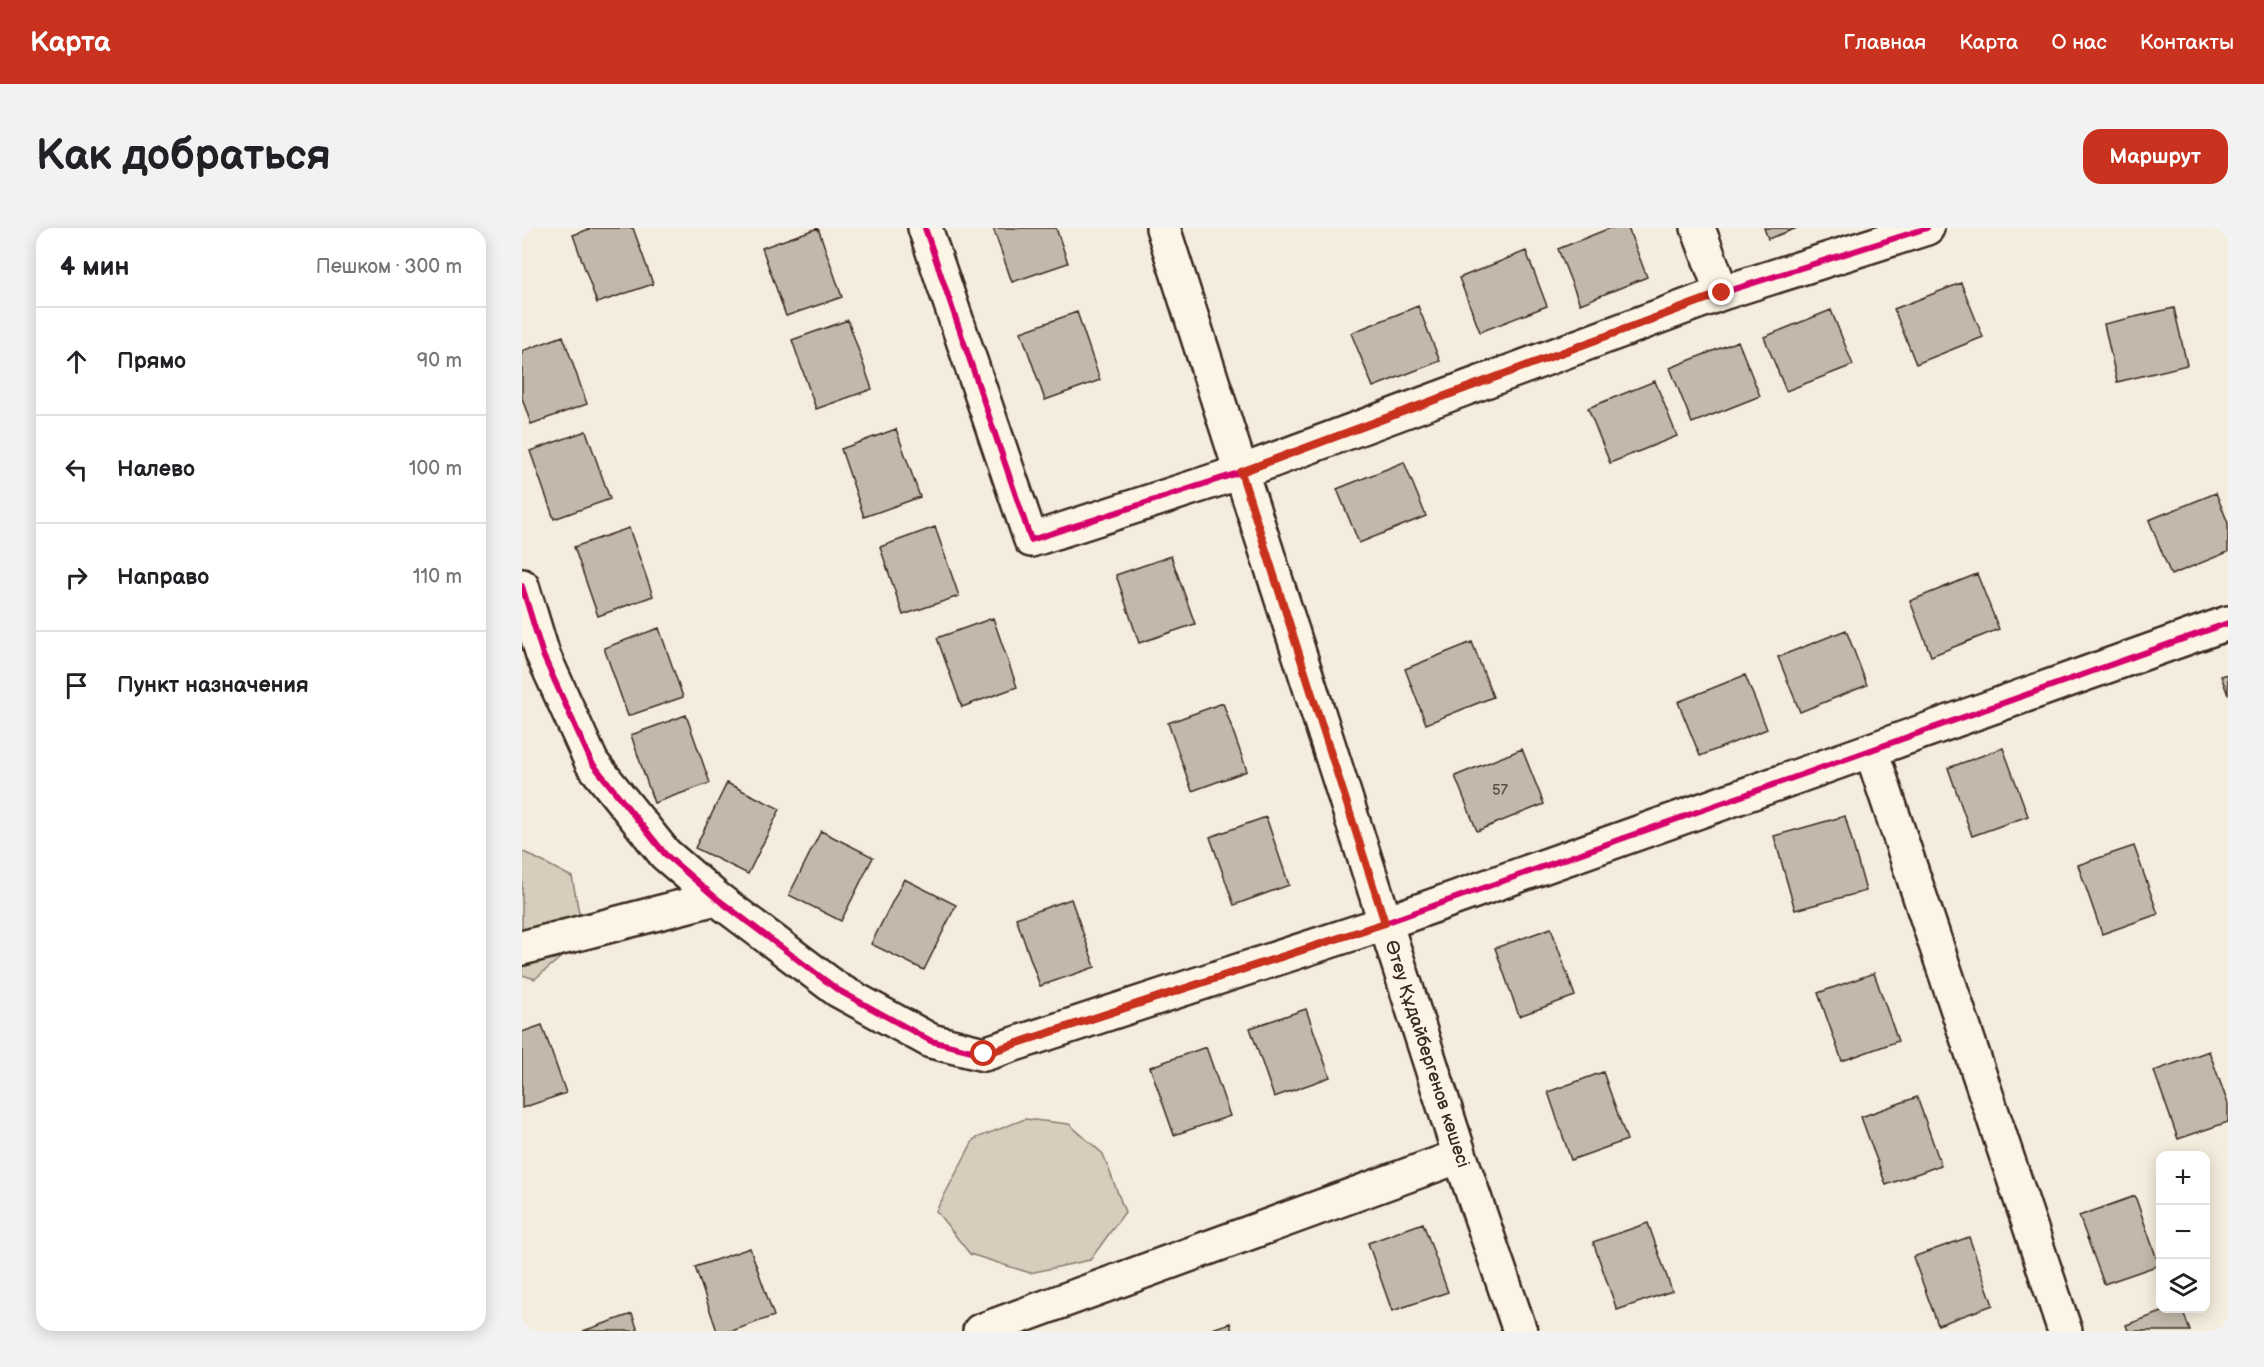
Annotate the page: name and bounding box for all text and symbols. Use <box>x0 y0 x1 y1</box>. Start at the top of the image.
text: Карта <box>30 26 110 59</box>
text: Главная <box>1843 30 1926 55</box>
text: Карта <box>1959 30 2018 55</box>
text: О нас <box>2051 30 2107 55</box>
text: Контакты <box>2140 30 2234 55</box>
button: Маршрут <box>2083 129 2228 184</box>
text: Как добраться <box>36 131 331 182</box>
text: 4 мин <box>60 252 129 283</box>
text: Пешком · 300 m <box>316 255 462 279</box>
route end <box>1708 279 1734 305</box>
icon: ahead <box>60 345 93 378</box>
text: Прямо <box>117 348 186 375</box>
text: 90 m <box>417 349 462 373</box>
icon: left <box>60 453 93 486</box>
text: Налево <box>117 456 195 483</box>
text: 100 m <box>409 457 462 481</box>
icon: right <box>60 561 93 594</box>
text: Направо <box>117 564 209 591</box>
text: 110 m <box>413 565 462 589</box>
icon: arrive <box>60 669 93 702</box>
text: Пункт назначения <box>117 672 309 699</box>
house number: 57 <box>1492 781 1509 800</box>
street label: Өтеу Құдайбергенов көшесі <box>1380 938 1474 1170</box>
route start <box>970 1040 996 1066</box>
map controls <box>2156 1151 2210 1313</box>
button: + <box>2156 1151 2210 1205</box>
button: − <box>2156 1205 2210 1259</box>
button: layers <box>2156 1259 2210 1313</box>

